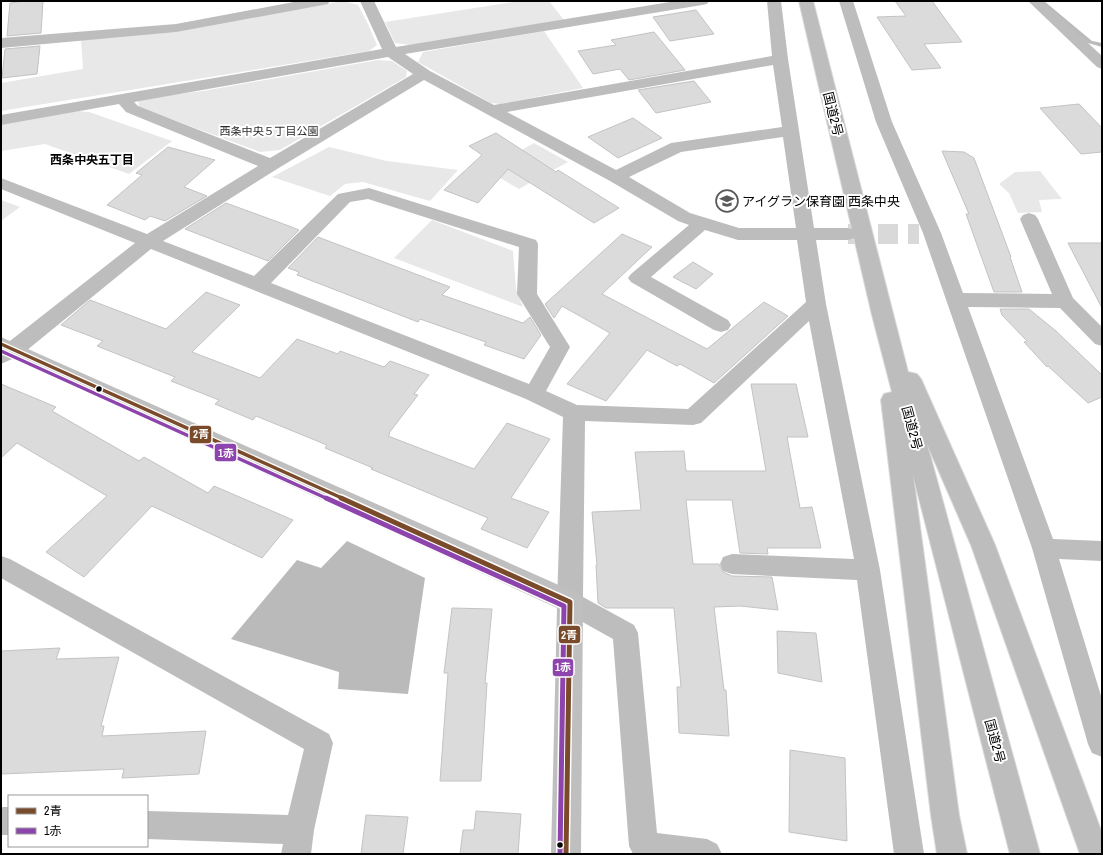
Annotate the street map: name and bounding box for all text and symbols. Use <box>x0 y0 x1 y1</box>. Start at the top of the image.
street label: 国道2号 <box>819 90 847 138</box>
park label: 西条中央５丁目公園 <box>220 124 319 138</box>
district label: 西条中央五丁目 <box>50 152 134 168</box>
school or university icon: アイグラン保育園 西条中央 <box>714 188 740 214</box>
place label: アイグラン保育園 西条中央 <box>742 193 900 210</box>
unlabelled marker <box>94 384 104 394</box>
street label: 国道2号 <box>898 404 926 452</box>
line badge: 2青 <box>189 425 212 444</box>
text: 2青 <box>193 427 209 441</box>
line badge: 1赤 <box>214 443 237 462</box>
text: 1赤 <box>218 446 234 460</box>
line badge: 2青 <box>558 625 581 644</box>
text: 2青 <box>561 628 577 642</box>
line badge: 1赤 <box>552 658 574 677</box>
text: 1赤 <box>555 660 571 674</box>
street label: 国道2号 <box>981 717 1009 765</box>
legend <box>8 795 148 847</box>
text: 2青 <box>44 803 61 819</box>
text: 1赤 <box>44 823 61 839</box>
unlabelled marker <box>555 840 565 850</box>

